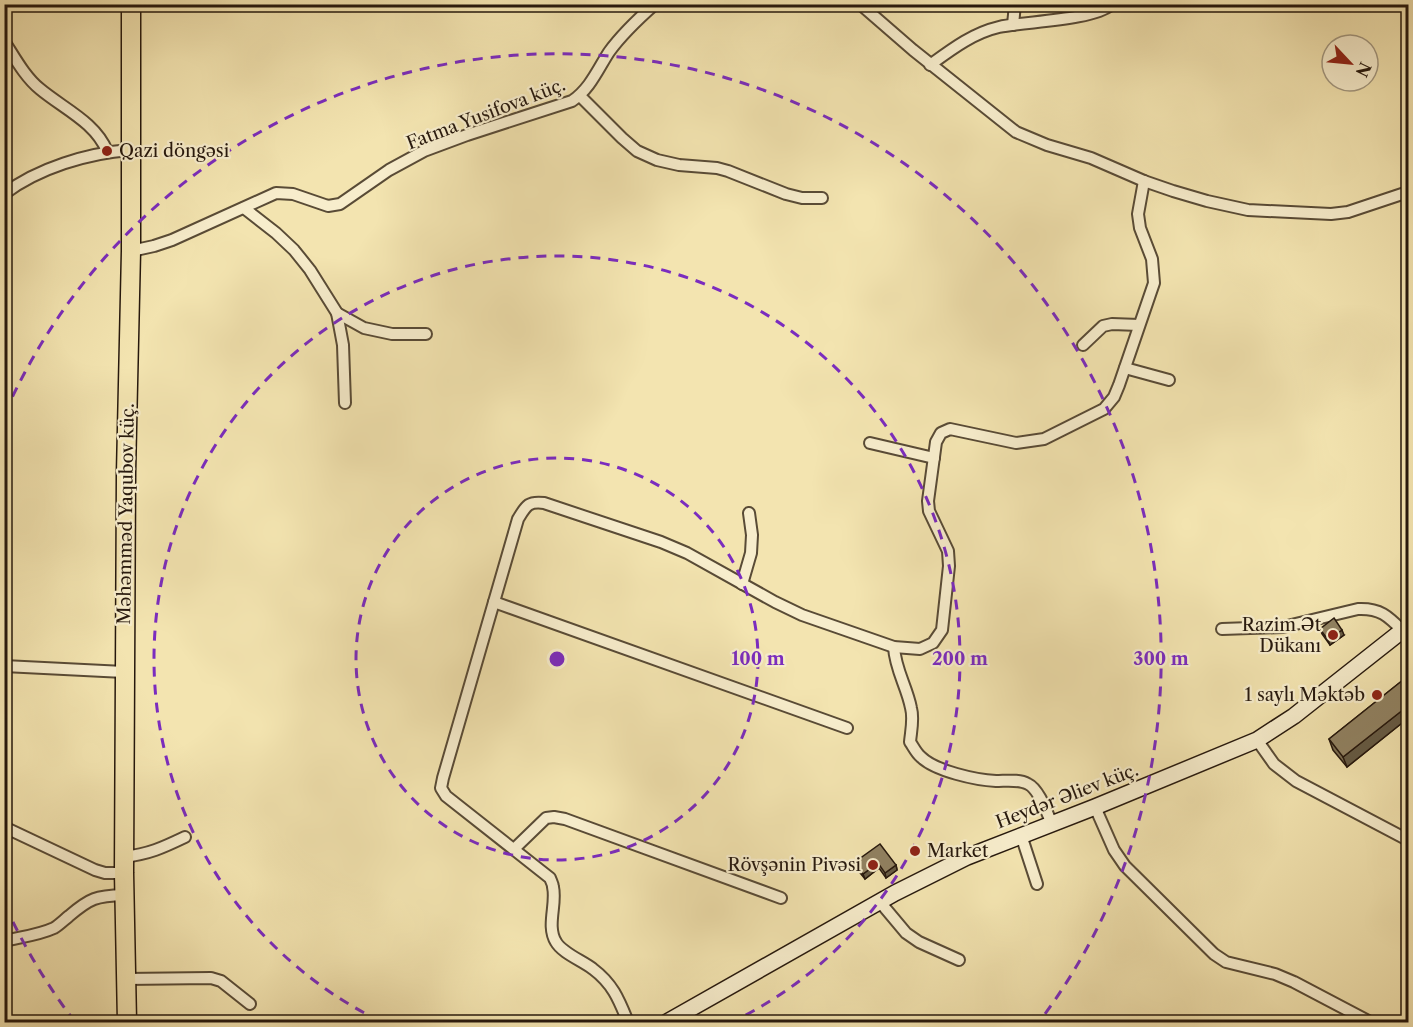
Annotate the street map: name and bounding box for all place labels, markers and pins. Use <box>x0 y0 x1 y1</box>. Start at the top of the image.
place label: Qazi döngəsi <box>119 140 230 162</box>
marker: Qazi döngəsi <box>100 144 114 158</box>
place label: Razim Ət Dükanı <box>1242 614 1322 657</box>
marker: Razim Ət Dükanı <box>1326 628 1340 642</box>
centre of rings <box>547 649 567 669</box>
place label: 1 saylı Məktəb <box>1245 684 1365 706</box>
marker: 1 saylı Məktəb <box>1370 688 1384 702</box>
place label: Market <box>927 840 989 862</box>
marker: Market <box>908 844 922 858</box>
place label: Rövşənin Pivəsi <box>728 854 862 876</box>
marker: Rövşənin Pivəsi <box>866 858 880 872</box>

